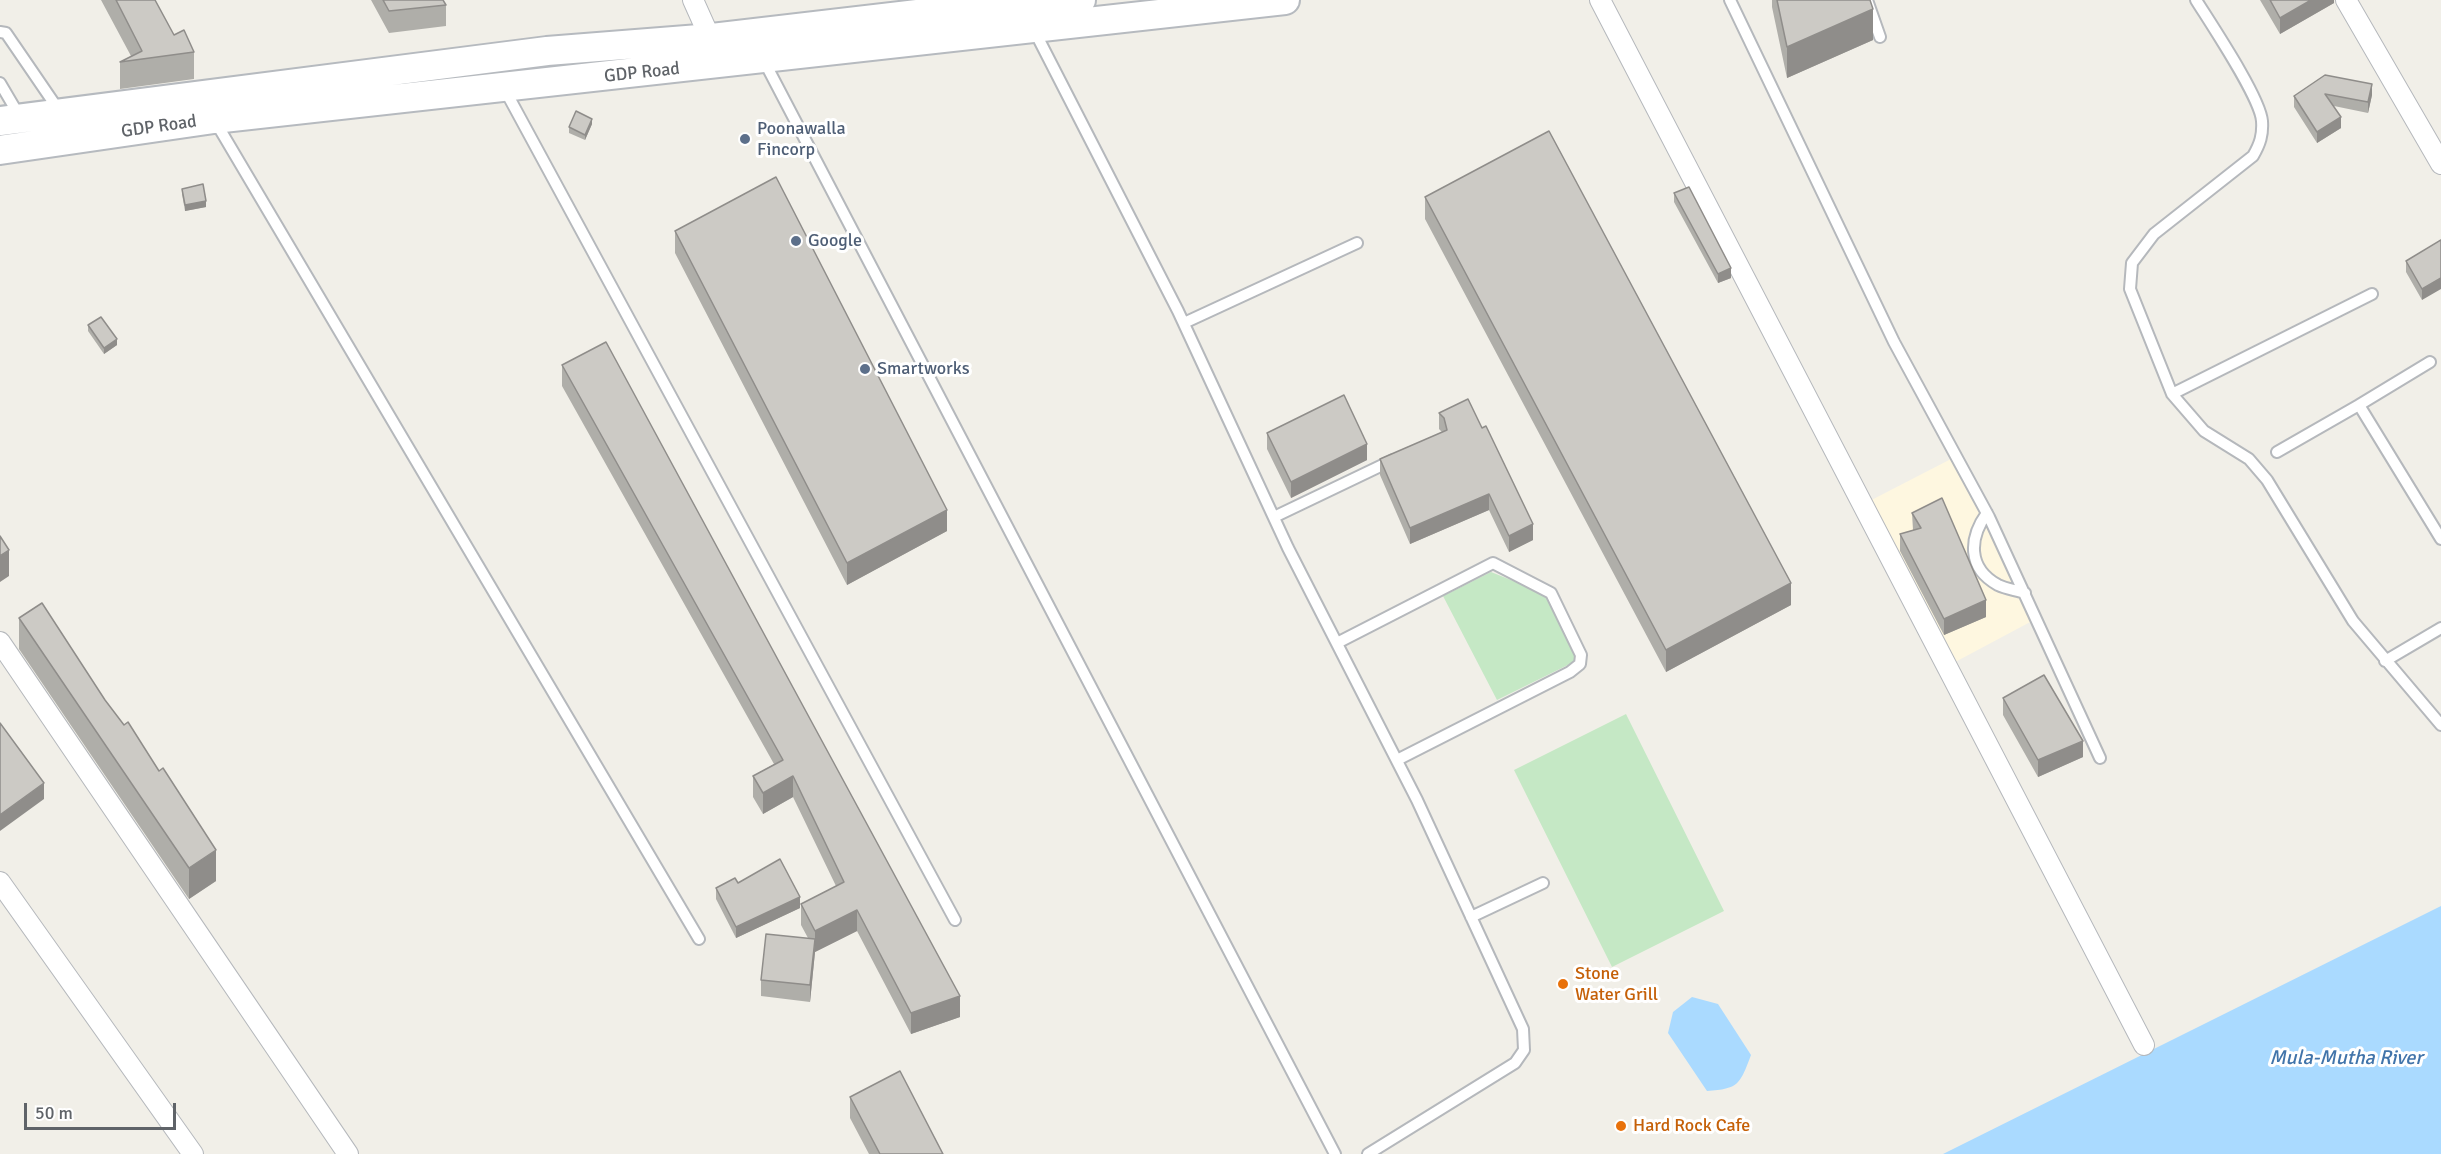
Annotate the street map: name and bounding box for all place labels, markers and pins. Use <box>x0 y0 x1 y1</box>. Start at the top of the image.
place label: Poonawalla Fincorp <box>757 118 846 160</box>
marker: Poonawalla Fincorp <box>738 132 752 146</box>
place label: Google <box>808 230 862 252</box>
marker: Google <box>789 234 803 248</box>
place label: Smartworks <box>877 358 970 380</box>
marker: Smartworks <box>858 362 872 376</box>
place label: Stone Water Grill <box>1575 963 1658 1006</box>
marker: Stone Water Grill <box>1556 977 1570 991</box>
place label: Hard Rock Cafe <box>1633 1115 1750 1137</box>
marker: Hard Rock Cafe <box>1614 1119 1628 1133</box>

